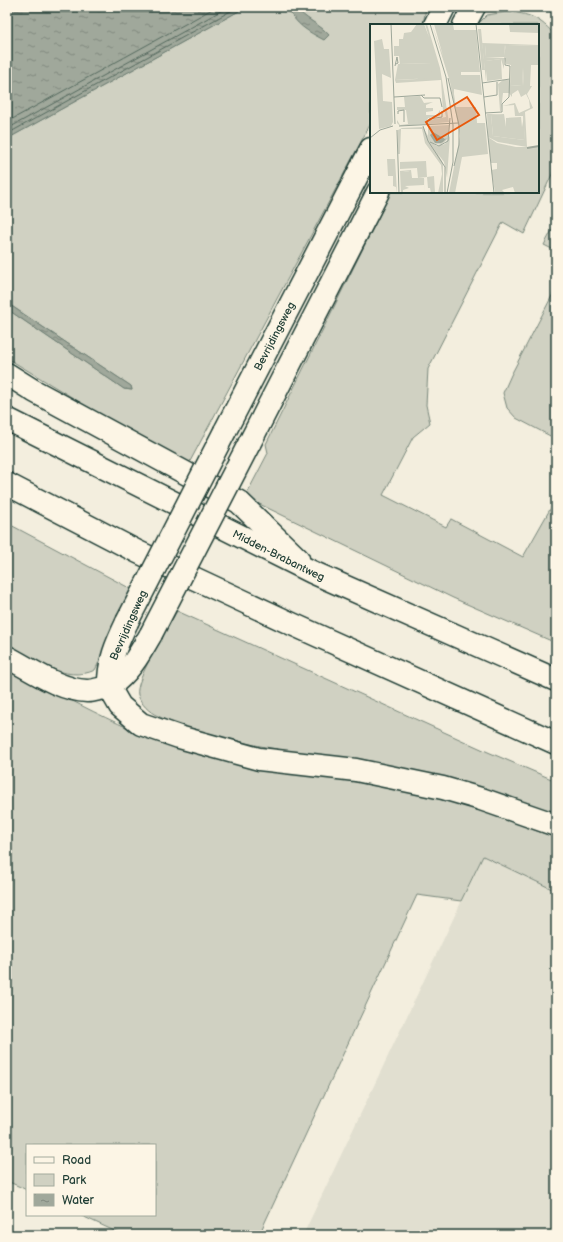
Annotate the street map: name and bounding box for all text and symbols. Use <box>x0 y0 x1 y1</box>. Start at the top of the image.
inset map <box>370 24 539 193</box>
street label: Bevrijdingsweg <box>251 300 298 373</box>
street label: Midden-Brabantweg <box>230 527 327 584</box>
street label: Bevrijdingsweg <box>107 588 150 662</box>
legend <box>26 1144 156 1216</box>
text: Road <box>62 1153 91 1168</box>
text: Park <box>62 1173 86 1188</box>
text: Water <box>62 1193 94 1208</box>

